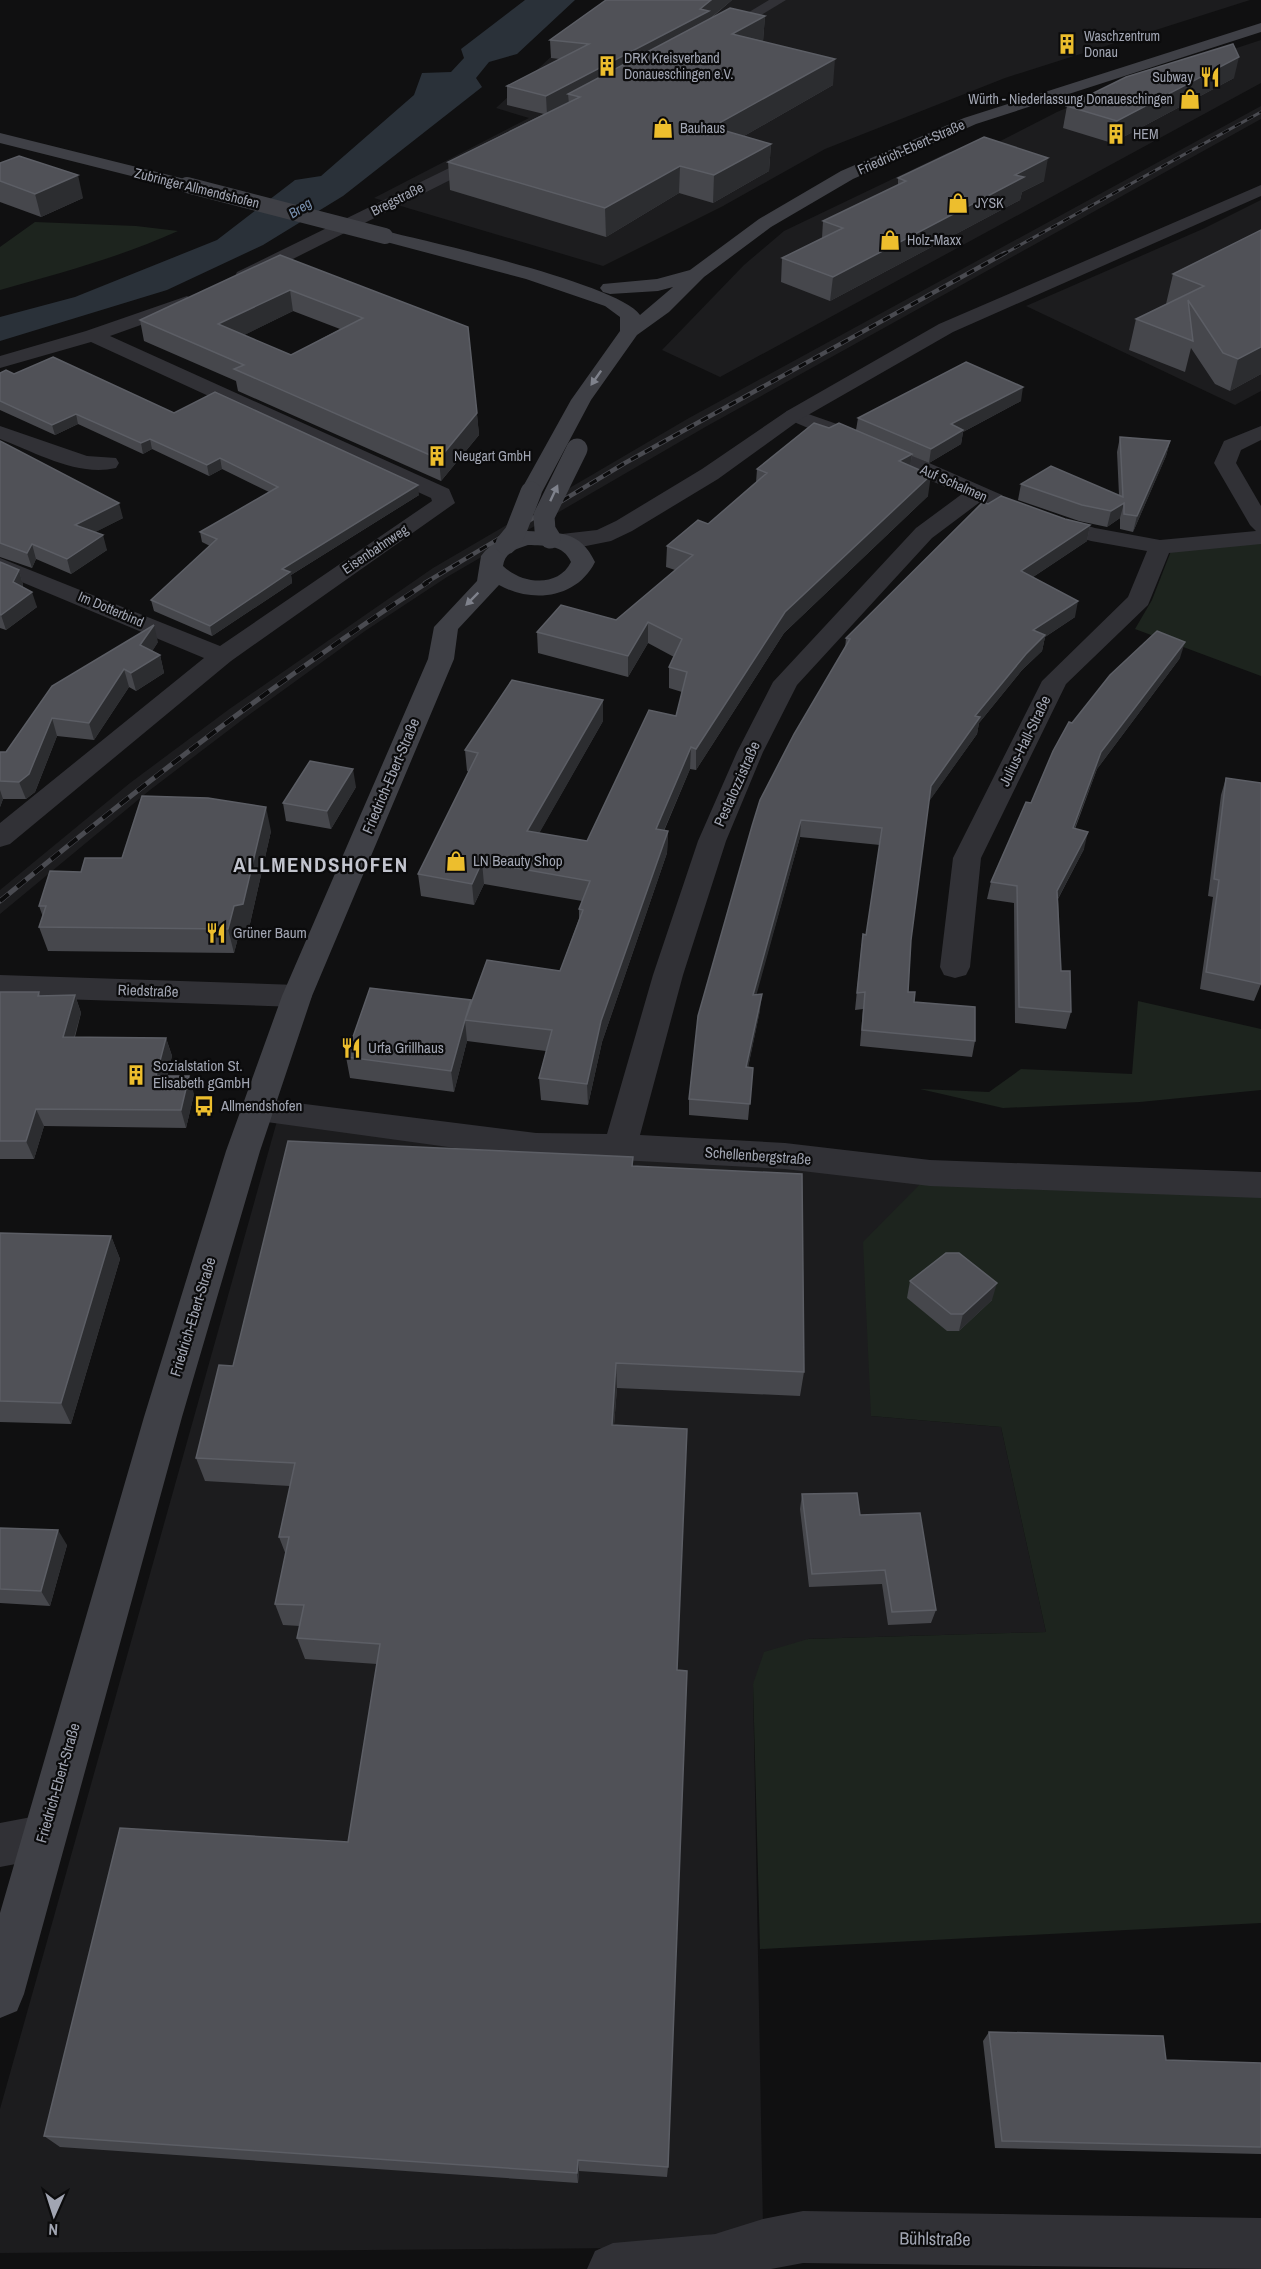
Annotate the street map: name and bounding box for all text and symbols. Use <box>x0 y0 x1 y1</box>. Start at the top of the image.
place label: Waschzentrum Donau <box>1084 27 1160 61</box>
building icon: Waschzentrum Donau <box>1055 32 1079 56</box>
place label: DRK Kreisverband Donaueschingen e.V. <box>624 49 733 83</box>
building icon: DRK Kreisverband Donaueschingen e.V. <box>595 54 619 78</box>
restaurant icon: Subway <box>1198 65 1222 89</box>
place label: Subway <box>1152 68 1193 86</box>
shop icon: Würth - Niederlassung Donaueschingen <box>1178 87 1202 111</box>
place label: Würth - Niederlassung Donaueschingen <box>968 90 1173 108</box>
street label: Friedrich-Ebert-Straße <box>855 115 967 179</box>
shop icon: Bauhaus <box>651 116 675 140</box>
place label: Bauhaus <box>680 119 726 137</box>
building icon: HEM <box>1104 122 1128 146</box>
place label: HEM <box>1133 125 1159 143</box>
street label: Zubringer Allmendshofen <box>133 164 261 212</box>
street label: Bregstraße <box>368 178 426 220</box>
shop icon: JYSK <box>946 191 970 215</box>
water label: Breg <box>285 194 316 222</box>
place label: JYSK <box>975 194 1004 212</box>
shop icon: Holz-Maxx <box>878 228 902 252</box>
place label: Holz-Maxx <box>907 231 961 249</box>
one-way arrow <box>590 370 602 386</box>
building icon: Neugart GmbH <box>425 444 449 468</box>
place label: Neugart GmbH <box>454 447 531 465</box>
street label: Auf Schalmen <box>917 460 990 506</box>
one-way arrow <box>550 484 559 501</box>
street label: Eisenbahnweg <box>338 520 412 578</box>
street label: Im Dotterbind <box>75 587 147 631</box>
one-way arrow <box>465 592 480 606</box>
street label: Julius-Hall-Straße <box>994 692 1056 790</box>
street label: Friedrich-Ebert-Straße <box>357 715 424 837</box>
street label: Pestalozzistraße <box>708 738 765 830</box>
shop icon: LN Beauty Shop <box>444 849 468 873</box>
district label: ALLMENDSHOFEN <box>233 850 409 879</box>
place label: LN Beauty Shop <box>473 850 563 871</box>
restaurant icon: Grüner Baum <box>204 921 228 945</box>
place label: Grüner Baum <box>233 922 307 943</box>
street label: Riedstraße <box>117 979 179 1002</box>
restaurant icon: Urfa Grillhaus <box>339 1036 363 1060</box>
place label: Urfa Grillhaus <box>368 1037 444 1058</box>
place label: Sozialstation St. Elisabeth gGmbH <box>153 1055 250 1093</box>
building icon: Sozialstation St. Elisabeth gGmbH <box>124 1063 148 1087</box>
bus stop icon: Allmendshofen <box>192 1094 216 1118</box>
place label: Allmendshofen <box>220 1095 302 1116</box>
street label: Schellenbergstraße <box>704 1141 812 1170</box>
street label: Friedrich-Ebert-Straße <box>164 1254 221 1379</box>
street label: Friedrich-Ebert-Straße <box>30 1720 85 1845</box>
north arrow <box>24 2185 84 2245</box>
text: N <box>48 2219 59 2241</box>
street label: Bühlstraße <box>899 2225 971 2252</box>

